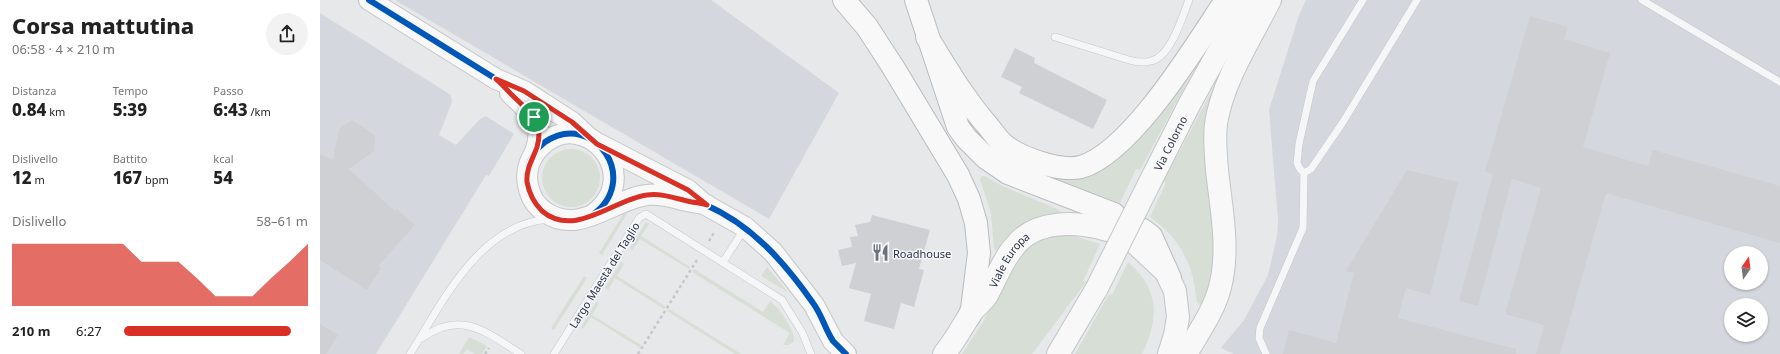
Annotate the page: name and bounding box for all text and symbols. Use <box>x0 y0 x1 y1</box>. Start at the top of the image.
text: Corsa mattutina <box>12 10 194 40</box>
button: share <box>266 13 308 55</box>
text: 06:58 · 4 × 210 m <box>12 40 115 58</box>
text: Distanza <box>12 83 56 98</box>
text: Tempo <box>113 83 148 98</box>
text: Passo <box>213 83 243 98</box>
text: 0.84 <box>12 98 46 121</box>
text: 5:39 <box>113 98 147 121</box>
text: 6:43 <box>213 98 248 121</box>
pin <box>517 100 551 134</box>
text: km <box>46 104 65 119</box>
text: /km <box>248 104 271 119</box>
icon: arrive <box>523 106 545 128</box>
street label: Via Colorno <box>1150 113 1190 173</box>
text: Dislivello <box>12 151 58 166</box>
text: Battito <box>113 151 147 166</box>
text: kcal <box>213 151 234 166</box>
text: 12 <box>12 166 32 189</box>
text: 167 <box>113 166 142 189</box>
text: 54 <box>213 166 233 189</box>
text: m <box>32 172 45 187</box>
text: bpm <box>142 172 169 187</box>
text: Dislivello <box>12 212 66 230</box>
text: 58–61 m <box>256 212 308 230</box>
street label: Largo Maestà del Taglio <box>565 219 643 331</box>
street label: Viale Europa <box>985 228 1032 290</box>
restaurant icon: Roadhouse <box>870 243 890 263</box>
place label: Roadhouse <box>893 246 951 261</box>
north arrow <box>1724 246 1768 290</box>
map controls <box>1724 246 1768 342</box>
button: layers <box>1724 298 1768 342</box>
text: 210 m <box>12 322 50 340</box>
text: 6:27 <box>76 322 102 340</box>

